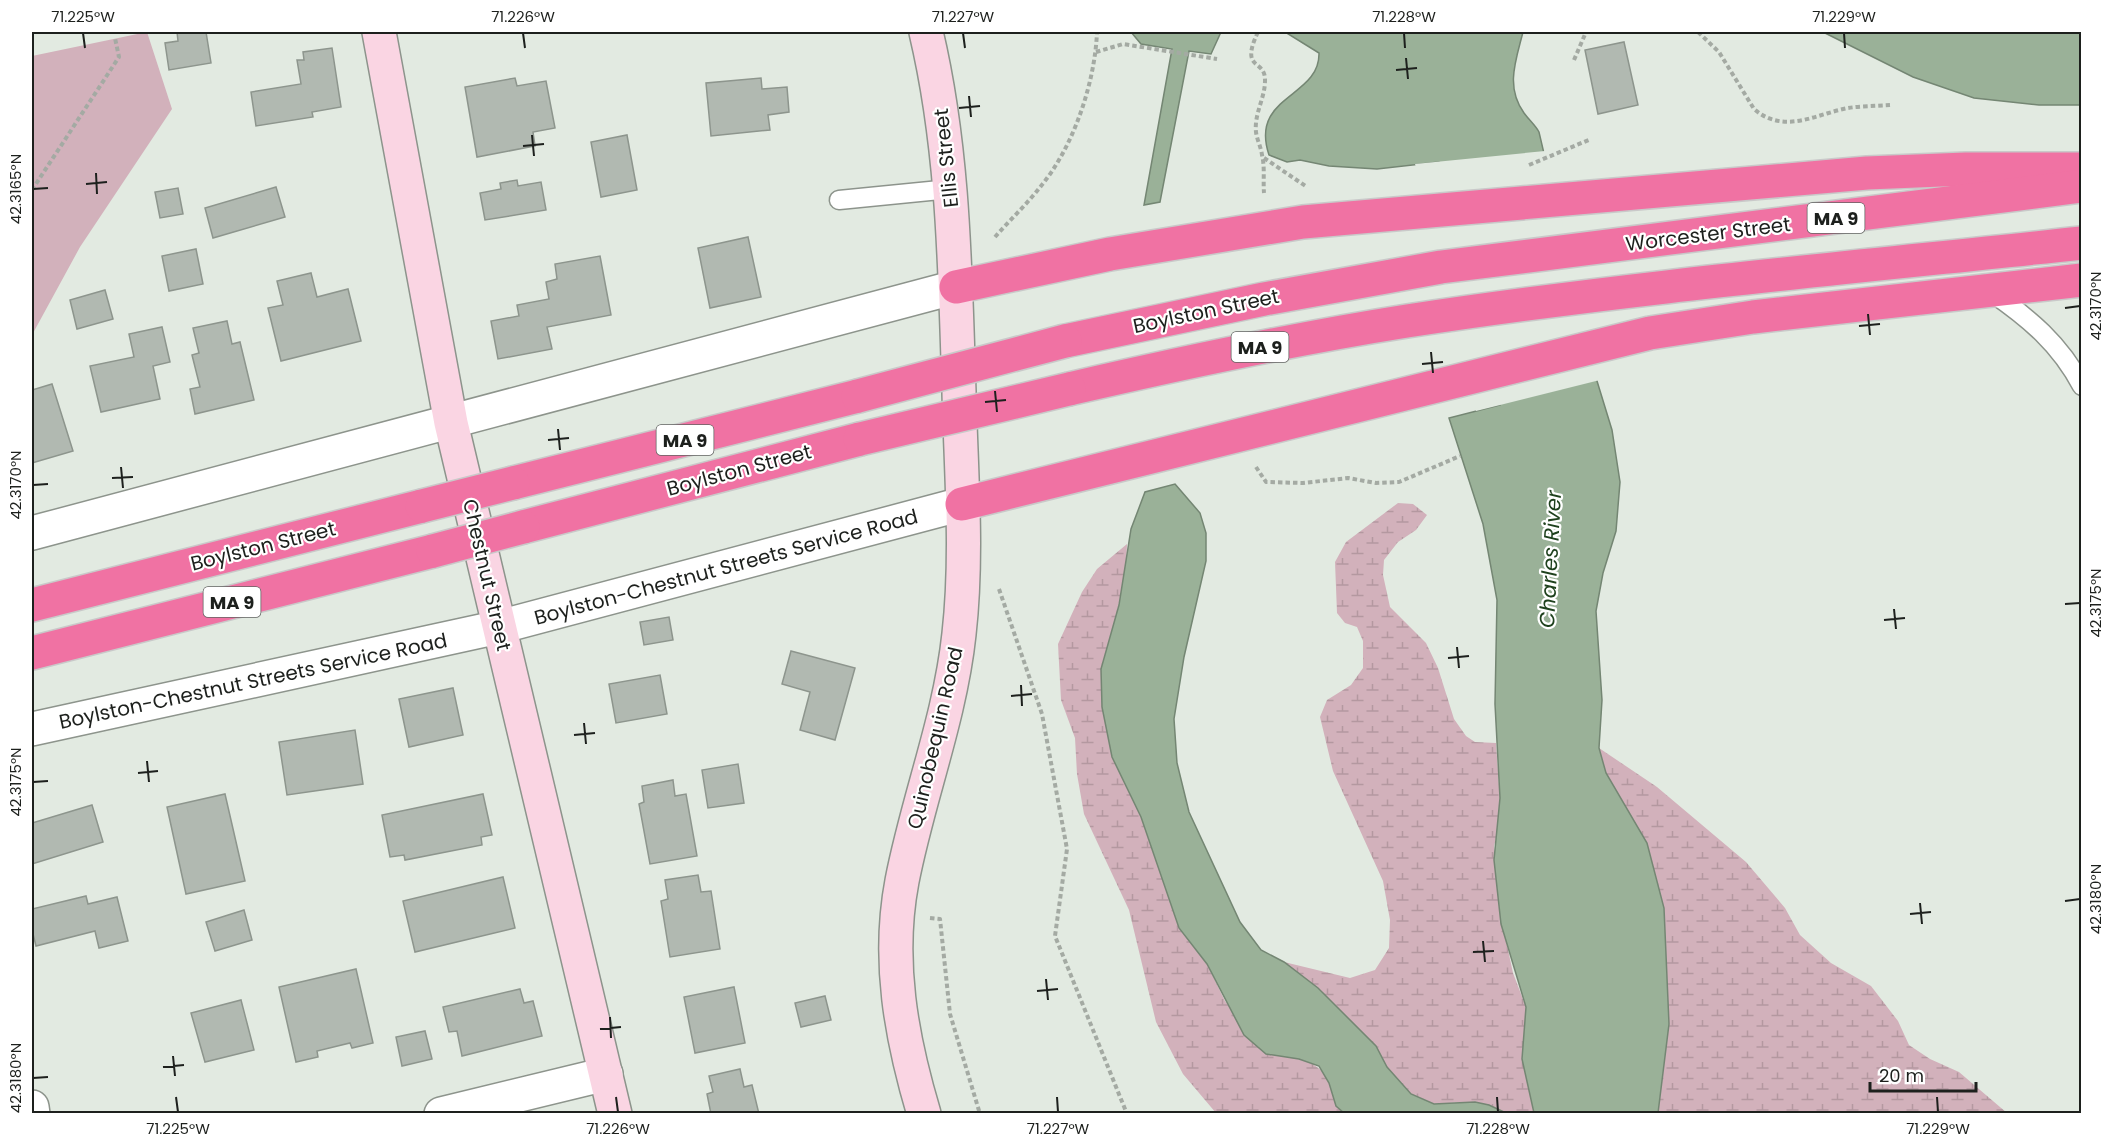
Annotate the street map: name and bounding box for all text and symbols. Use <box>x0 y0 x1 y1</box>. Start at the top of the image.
text: 71.225°W <box>51 6 115 27</box>
text: 71.226°W <box>491 6 555 27</box>
text: 71.227°W <box>932 6 995 27</box>
text: 71.228°W <box>1372 6 1436 27</box>
text: 71.229°W <box>1812 6 1876 27</box>
street label: Ellis Street <box>927 107 965 209</box>
text: 42.3165°N <box>5 154 26 224</box>
road number: MA 9 <box>1808 203 1864 233</box>
street label: Worcester Street <box>1624 210 1792 258</box>
text: 42.3170°N <box>2085 271 2106 341</box>
street label: Boylston Street <box>1130 282 1282 340</box>
road number: MA 9 <box>1232 332 1288 362</box>
road number: MA 9 <box>656 425 714 455</box>
street label: Boylston Street <box>664 437 814 503</box>
text: 42.3170°N <box>5 450 26 520</box>
water label: Charles River <box>1532 488 1568 628</box>
street label: Chestnut Street <box>456 496 518 654</box>
street label: Boylston-Chestnut Streets Service Road <box>531 502 921 632</box>
street label: Boylston Street <box>188 514 338 578</box>
text: 42.3175°N <box>2085 568 2106 638</box>
road number: MA 9 <box>204 587 260 617</box>
street label: Boylston-Chestnut Streets Service Road <box>56 626 450 736</box>
street label: Quinobequin Road <box>900 644 970 832</box>
text: 42.3175°N <box>5 747 26 817</box>
text: 42.3180°N <box>2085 864 2106 934</box>
text: 42.3180°N <box>5 1043 26 1113</box>
scale bar <box>1870 1055 1976 1093</box>
text: 20 m <box>1879 1063 1924 1088</box>
text: 71.225°W <box>146 1118 210 1139</box>
text: 71.226°W <box>586 1118 650 1139</box>
text: 71.227°W <box>1027 1118 1090 1139</box>
text: 71.228°W <box>1466 1118 1530 1139</box>
text: 71.229°W <box>1906 1118 1970 1139</box>

